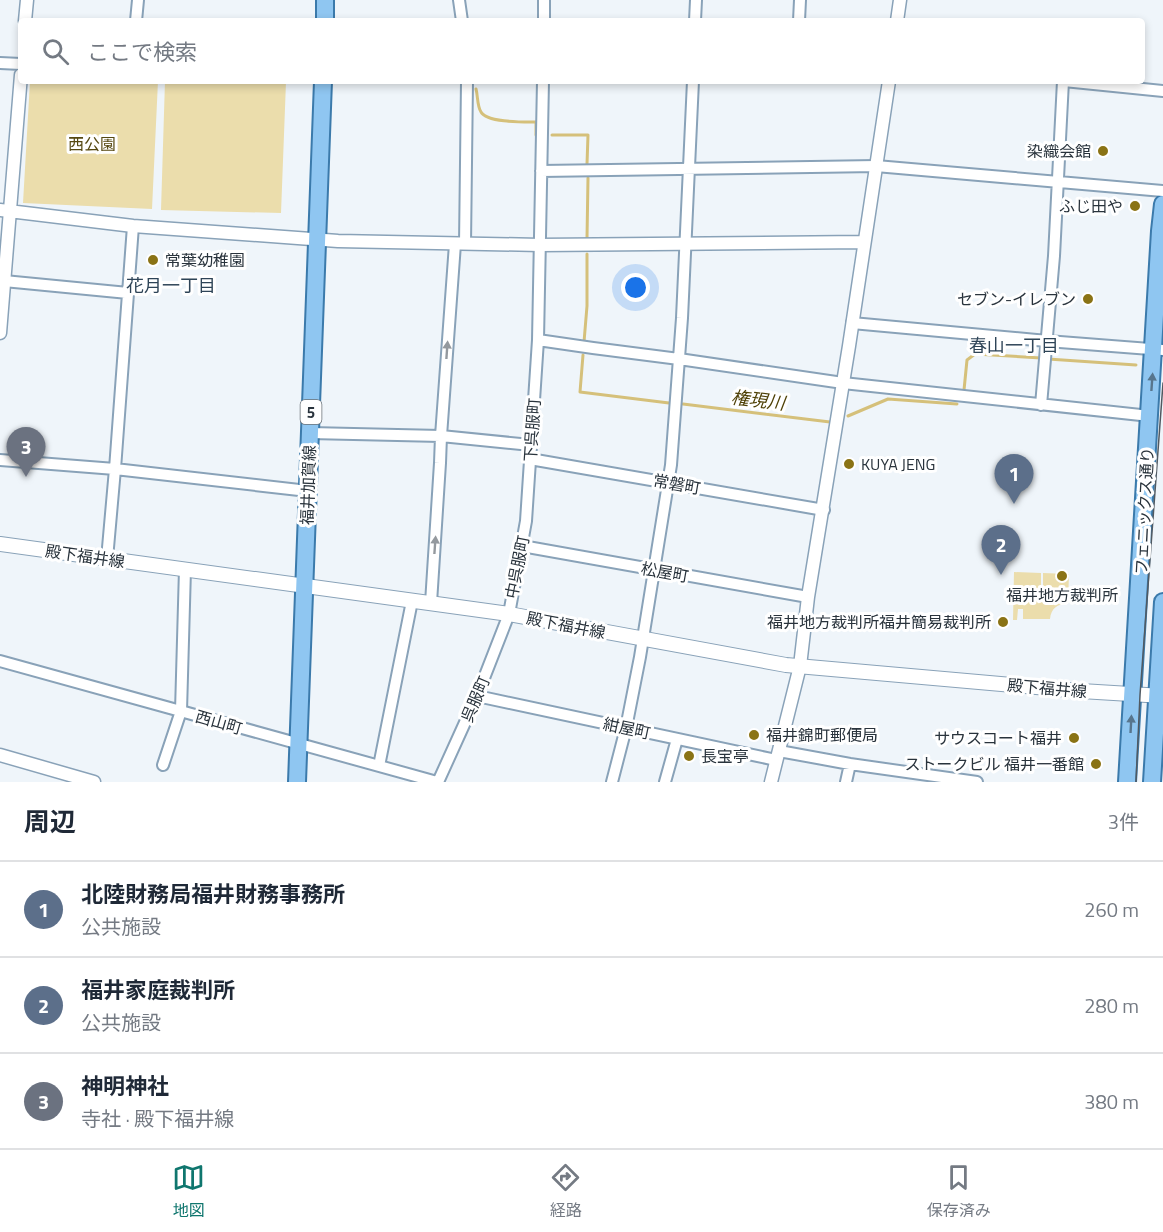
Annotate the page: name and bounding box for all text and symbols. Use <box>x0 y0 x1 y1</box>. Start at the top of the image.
search box <box>18 18 1145 84</box>
icon: search <box>39 35 72 68</box>
text: ここで検索 <box>87 35 197 69</box>
park label: 西公園 <box>68 132 116 156</box>
place label: 染織会館 <box>1027 139 1091 163</box>
marker: 染織会館 <box>1096 144 1110 158</box>
place label: ふじ田や <box>1059 194 1123 218</box>
marker: ふじ田や <box>1128 199 1142 213</box>
place label: 常葉幼稚園 <box>165 248 245 272</box>
marker: 常葉幼稚園 <box>146 253 160 267</box>
district label: 花月一丁目 <box>126 272 216 299</box>
your location <box>621 273 650 302</box>
place label: セブン-イレブン <box>957 287 1076 311</box>
marker: セブン-イレブン <box>1081 292 1095 306</box>
district label: 春山一丁目 <box>969 332 1059 359</box>
one-way arrow <box>442 341 452 360</box>
one-way arrow <box>1147 373 1156 392</box>
water label: 権現川 <box>730 383 788 417</box>
street label: 下呉服町 <box>518 397 546 463</box>
road number: 5 <box>300 400 322 424</box>
pin: 3 <box>6 428 46 477</box>
street label: 福井加賀線 <box>295 445 321 525</box>
street label: フェニックス通り <box>1129 447 1159 575</box>
place label: KUYA JENG <box>861 452 935 476</box>
pin: 1 <box>994 454 1034 504</box>
marker: KUYA JENG <box>842 457 856 471</box>
street label: 常磐町 <box>651 468 703 500</box>
pin: 2 <box>982 526 1020 575</box>
street label: 中呉服町 <box>499 533 535 601</box>
one-way arrow <box>430 535 440 554</box>
street label: 殿下福井線 <box>44 539 126 573</box>
street label: 松屋町 <box>639 556 691 588</box>
marker: 福井地方裁判所 <box>1055 569 1069 583</box>
place label: 福井地方裁判所 <box>1006 583 1118 607</box>
street label: 殿下福井線 <box>524 606 608 644</box>
place label: 福井地方裁判所福井簡易裁判所 <box>767 610 991 634</box>
marker: 福井地方裁判所福井簡易裁判所 <box>996 615 1010 629</box>
street label: 呉服町 <box>455 672 495 726</box>
street label: 殿下福井線 <box>1006 673 1088 703</box>
street label: 西山町 <box>193 704 245 740</box>
street label: 紺屋町 <box>601 711 653 745</box>
one-way arrow <box>1126 714 1135 733</box>
place label: 福井錦町郵便局 <box>766 723 878 747</box>
place label: サウスコート福井 <box>934 726 1062 750</box>
marker: 福井錦町郵便局 <box>747 728 761 742</box>
marker: サウスコート福井 <box>1067 731 1081 745</box>
place label: 長宝亭 <box>701 744 749 768</box>
marker: 長宝亭 <box>682 749 696 763</box>
place label: ストークビル 福井一番館 <box>904 752 1084 776</box>
marker: ストークビル 福井一番館 <box>1089 757 1103 771</box>
text: 周辺 <box>24 802 76 841</box>
text: 3件 <box>1108 806 1139 837</box>
text: 北陸財務局福井財務事務所 <box>81 877 345 911</box>
text: 1 <box>38 894 49 925</box>
text: 260 m <box>1084 894 1139 925</box>
text: 公共施設 <box>81 911 161 942</box>
text: 福井家庭裁判所 <box>81 973 235 1007</box>
text: 2 <box>38 990 49 1021</box>
text: 280 m <box>1084 990 1139 1021</box>
text: 公共施設 <box>81 1007 161 1038</box>
text: 神明神社 <box>81 1069 169 1103</box>
text: 3 <box>38 1086 49 1117</box>
text: 380 m <box>1084 1086 1139 1117</box>
text: 寺社 · 殿下福井線 <box>81 1103 234 1134</box>
tab: 地図 <box>172 1161 205 1222</box>
tab: 経路 <box>549 1161 582 1222</box>
tab: 保存済み <box>927 1161 991 1222</box>

